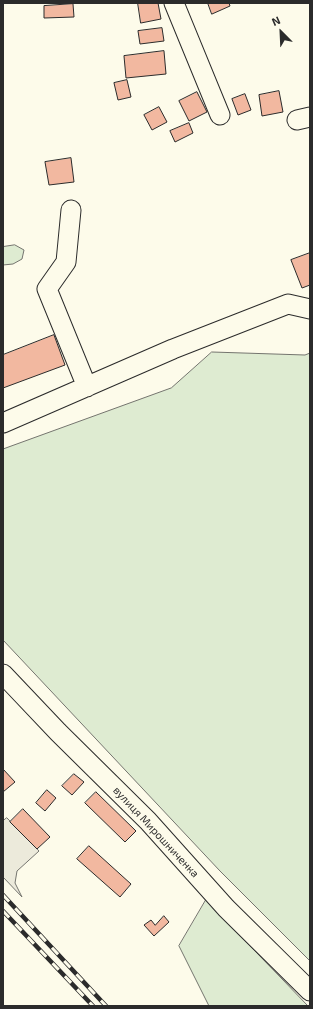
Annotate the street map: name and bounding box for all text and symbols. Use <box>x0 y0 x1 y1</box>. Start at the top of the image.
north arrow <box>261 12 301 52</box>
text: N <box>270 13 282 28</box>
street label: вулиця Мирошниченка <box>110 784 202 880</box>

